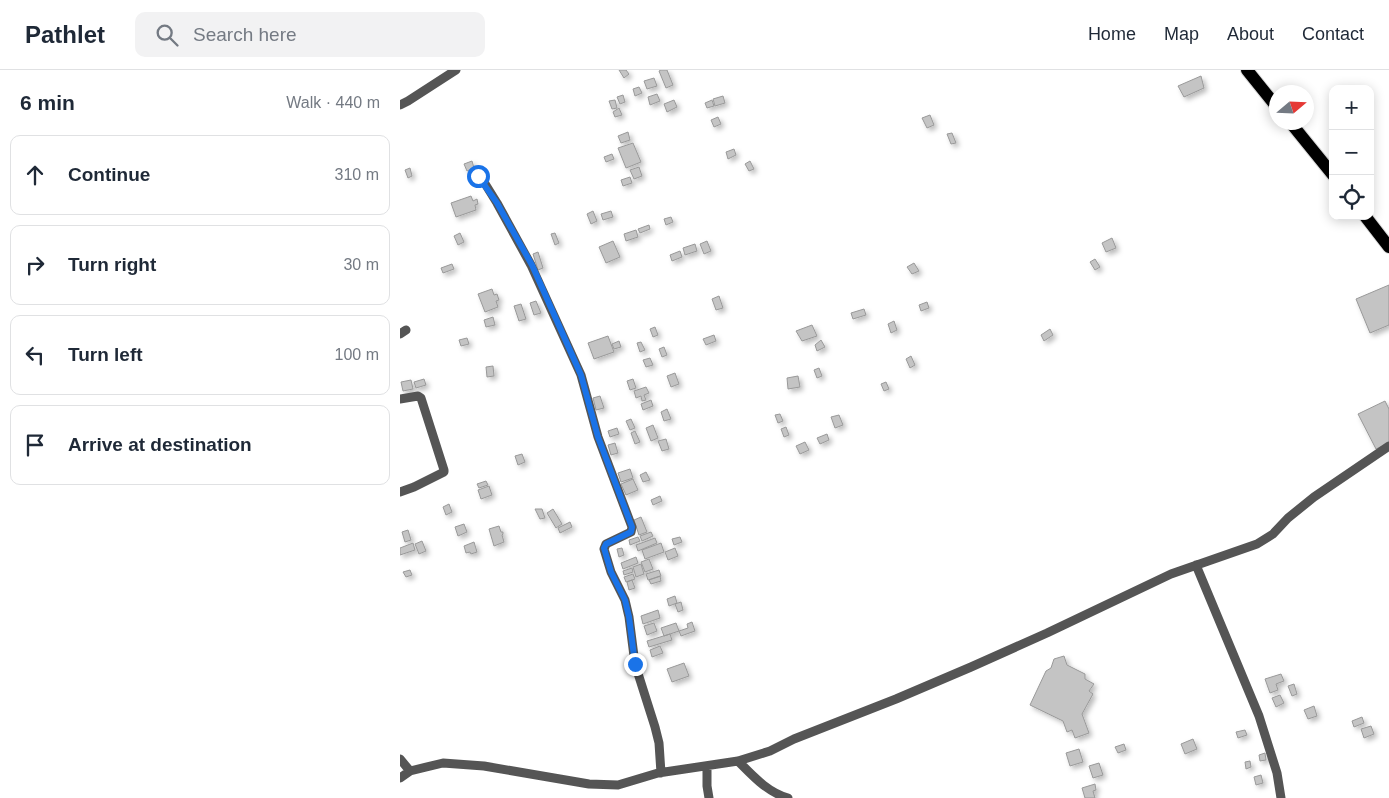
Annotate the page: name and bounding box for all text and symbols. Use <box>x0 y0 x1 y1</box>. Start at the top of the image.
search box <box>135 12 485 57</box>
text: Pathlet <box>25 21 105 48</box>
icon: search <box>153 21 181 49</box>
text: Search here <box>193 24 297 45</box>
text: Home <box>1088 24 1136 44</box>
text: Map <box>1164 24 1199 44</box>
text: About <box>1227 24 1274 44</box>
text: Contact <box>1302 24 1364 44</box>
north arrow <box>1269 85 1314 130</box>
map controls <box>1329 85 1374 220</box>
button: + <box>1329 85 1374 130</box>
text: 6 min <box>20 91 75 114</box>
text: Walk · 440 m <box>286 94 380 111</box>
button: − <box>1329 130 1374 175</box>
icon: ahead <box>21 161 49 189</box>
text: Continue <box>68 164 150 185</box>
route start <box>467 165 490 188</box>
text: 310 m <box>335 166 379 183</box>
button: locate <box>1329 175 1374 220</box>
icon: right <box>21 251 49 279</box>
text: Turn right <box>68 254 156 275</box>
text: 30 m <box>343 256 379 273</box>
icon: left <box>21 341 49 369</box>
text: Turn left <box>68 344 143 365</box>
text: 100 m <box>335 346 379 363</box>
icon: arrive <box>21 431 49 459</box>
text: Arrive at destination <box>68 434 252 455</box>
route end <box>624 653 647 676</box>

